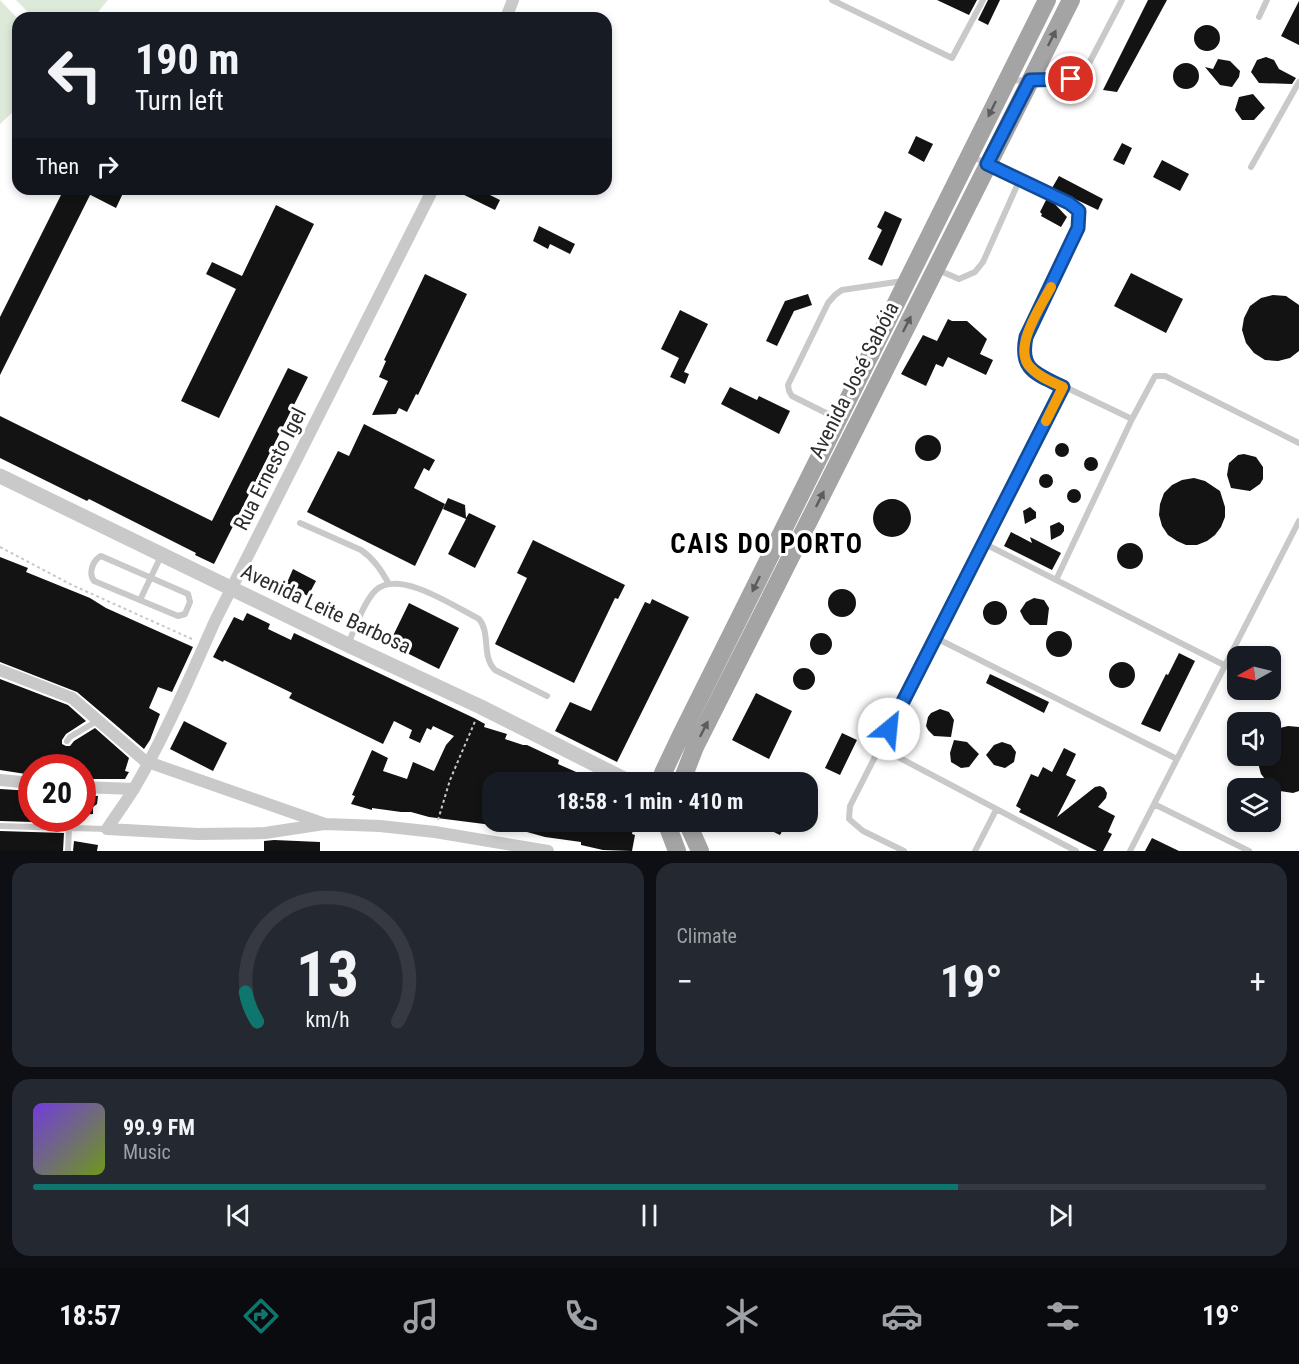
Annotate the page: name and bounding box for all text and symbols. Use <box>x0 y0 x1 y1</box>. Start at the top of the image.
one-way arrow <box>1047 29 1057 46</box>
text: 190 m <box>135 35 240 84</box>
icon: left <box>36 36 114 114</box>
pin <box>1045 53 1096 104</box>
icon: arrive <box>1054 62 1087 95</box>
text: Turn left <box>135 85 224 117</box>
one-way arrow <box>988 100 997 117</box>
icon: right <box>91 150 124 183</box>
text: Then <box>36 154 79 179</box>
street label: Avenida José Sabóia <box>804 298 904 462</box>
one-way arrow <box>902 316 912 333</box>
street label: Rua Ernesto Igel <box>229 404 311 534</box>
one-way arrow <box>815 490 824 507</box>
district label: CAIS DO PORTO <box>670 528 864 560</box>
street label: Avenida Leite Barbosa <box>237 559 415 659</box>
one-way arrow <box>751 575 760 592</box>
north arrow <box>1227 646 1281 700</box>
map controls <box>1227 646 1281 832</box>
position arrow <box>857 697 921 761</box>
button: sound <box>1227 712 1281 766</box>
one-way arrow <box>699 721 709 738</box>
speed limit sign: 20 <box>18 754 96 832</box>
button: layers <box>1227 778 1281 832</box>
text: 18:58 · 1 min · 410 m <box>557 789 743 814</box>
text: Climate <box>677 924 737 948</box>
text: 13 <box>296 938 359 1011</box>
text: 19° <box>940 955 1003 1008</box>
text: − <box>677 962 693 1001</box>
text: + <box>1250 962 1266 1001</box>
text: km/h <box>306 1007 350 1032</box>
text: 99.9 FM <box>123 1115 195 1140</box>
text: Music <box>123 1140 171 1164</box>
icon: previous <box>222 1199 255 1232</box>
icon: pause <box>633 1199 666 1232</box>
icon: next <box>1044 1199 1077 1232</box>
icon: directions <box>240 1295 282 1337</box>
icon: music <box>400 1295 442 1337</box>
icon: phone <box>560 1295 602 1337</box>
icon: climate <box>721 1295 763 1337</box>
icon: car <box>881 1295 923 1337</box>
icon: filters <box>1042 1295 1084 1337</box>
text: 18:57 <box>59 1300 121 1332</box>
text: 19° <box>1202 1300 1240 1332</box>

